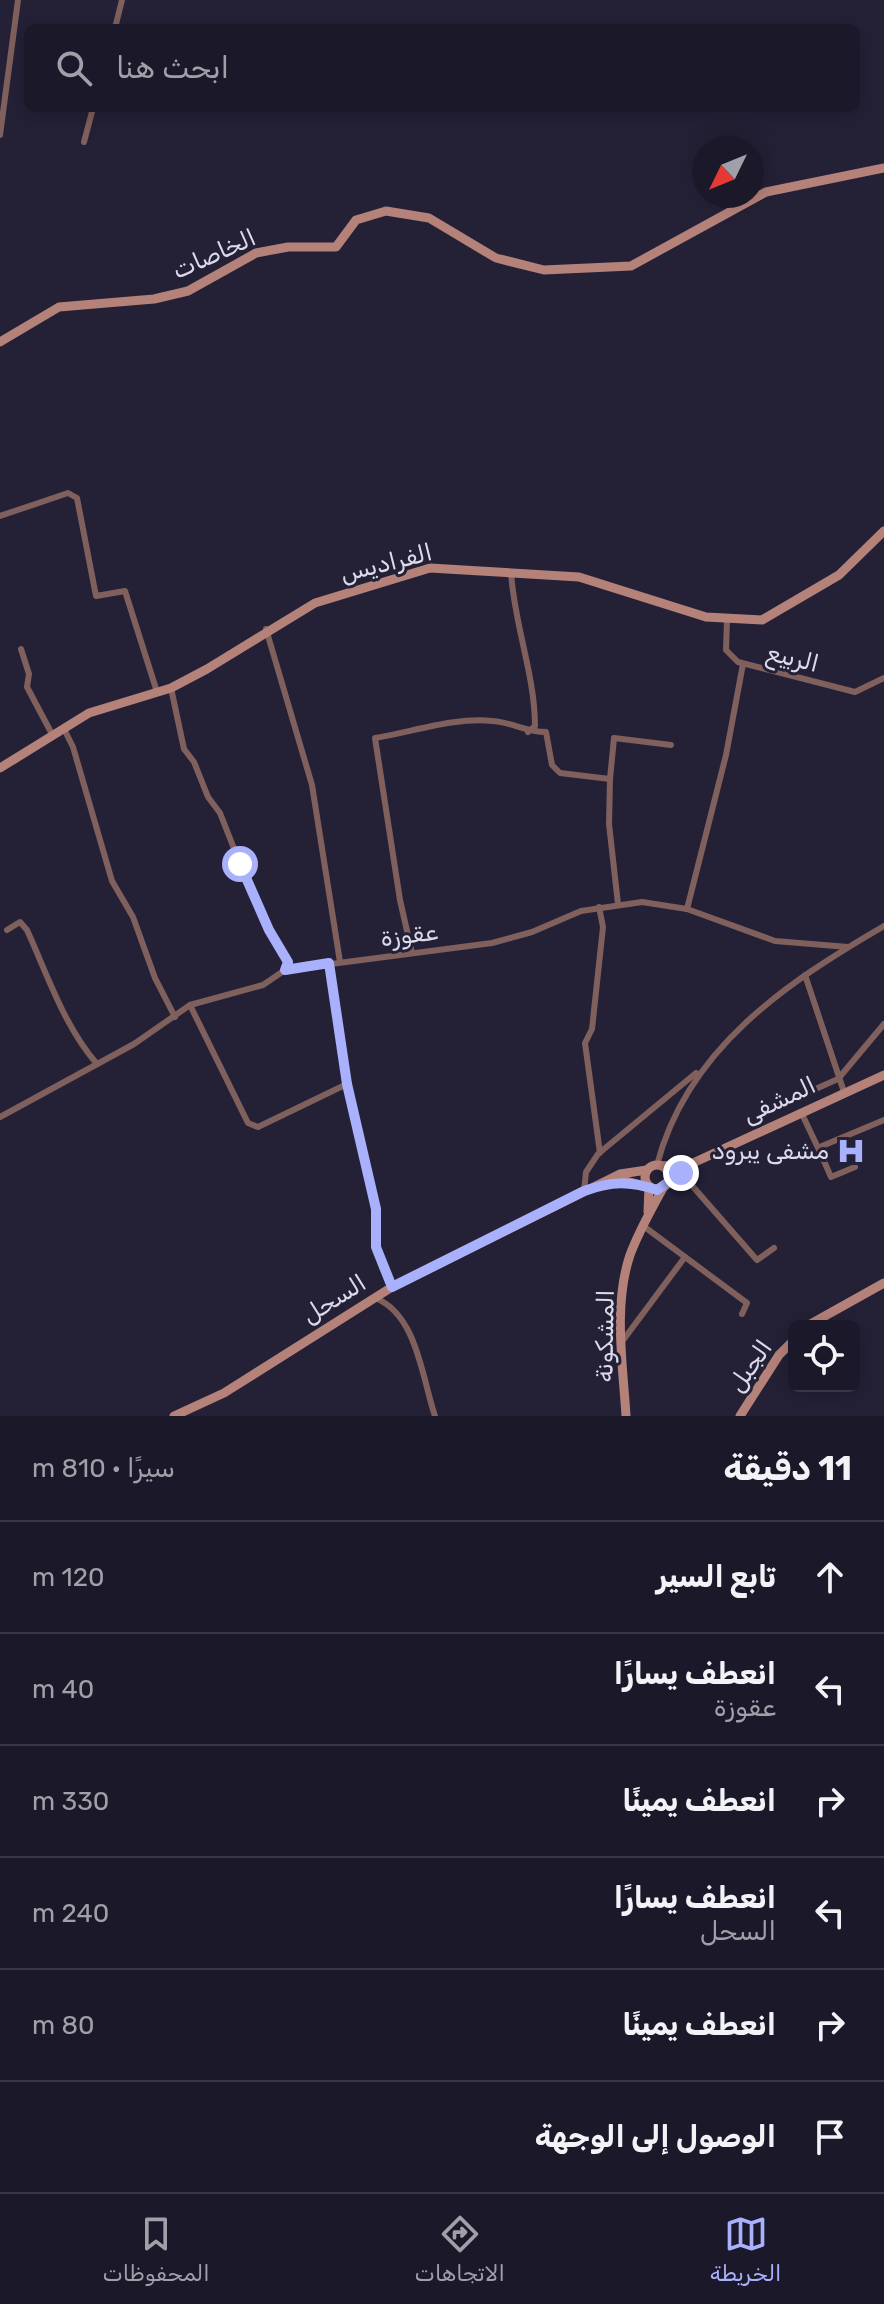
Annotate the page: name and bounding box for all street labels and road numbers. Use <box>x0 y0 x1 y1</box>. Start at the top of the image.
street label: الخاصات <box>168 223 260 285</box>
street label: الفراديس <box>337 538 435 588</box>
street label: الربيع <box>764 638 822 681</box>
street label: عقوزة <box>379 918 439 952</box>
street label: المشفى <box>738 1071 820 1129</box>
street label: السحل <box>297 1269 371 1329</box>
street label: المشكونة <box>590 1289 620 1383</box>
street label: الجبل <box>722 1335 778 1397</box>

